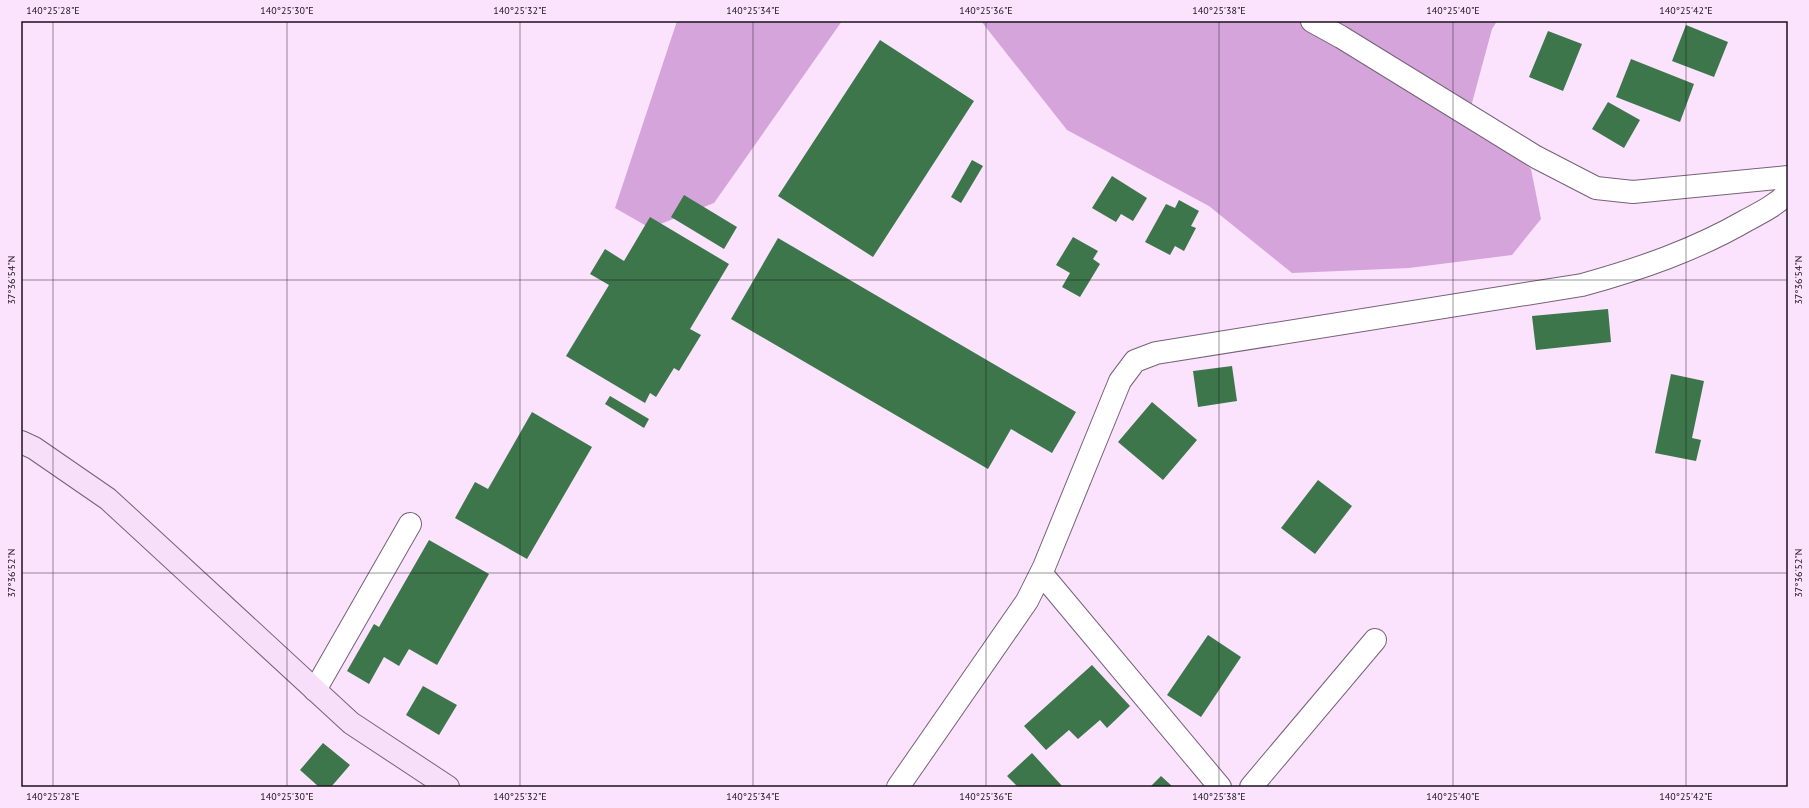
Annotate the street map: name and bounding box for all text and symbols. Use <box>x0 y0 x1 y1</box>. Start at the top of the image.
text: 140°25'28"E <box>26 4 80 17</box>
text: 140°25'30"E <box>260 4 314 17</box>
text: 140°25'32"E <box>493 4 547 17</box>
text: 140°25'34"E <box>726 4 780 17</box>
text: 140°25'36"E <box>959 4 1013 17</box>
text: 140°25'38"E <box>1192 4 1246 17</box>
text: 140°25'40"E <box>1426 4 1480 17</box>
text: 140°25'42"E <box>1659 4 1713 17</box>
text: 37°36'54"N <box>5 255 18 305</box>
text: 37°36'54"N <box>1792 255 1805 305</box>
text: 37°36'52"N <box>5 548 18 598</box>
text: 37°36'52"N <box>1792 548 1805 598</box>
text: 140°25'28"E <box>26 790 80 803</box>
text: 140°25'30"E <box>260 790 314 803</box>
text: 140°25'32"E <box>493 790 547 803</box>
text: 140°25'34"E <box>726 790 780 803</box>
text: 140°25'36"E <box>959 790 1013 803</box>
text: 140°25'38"E <box>1192 790 1246 803</box>
text: 140°25'40"E <box>1426 790 1480 803</box>
text: 140°25'42"E <box>1659 790 1713 803</box>

